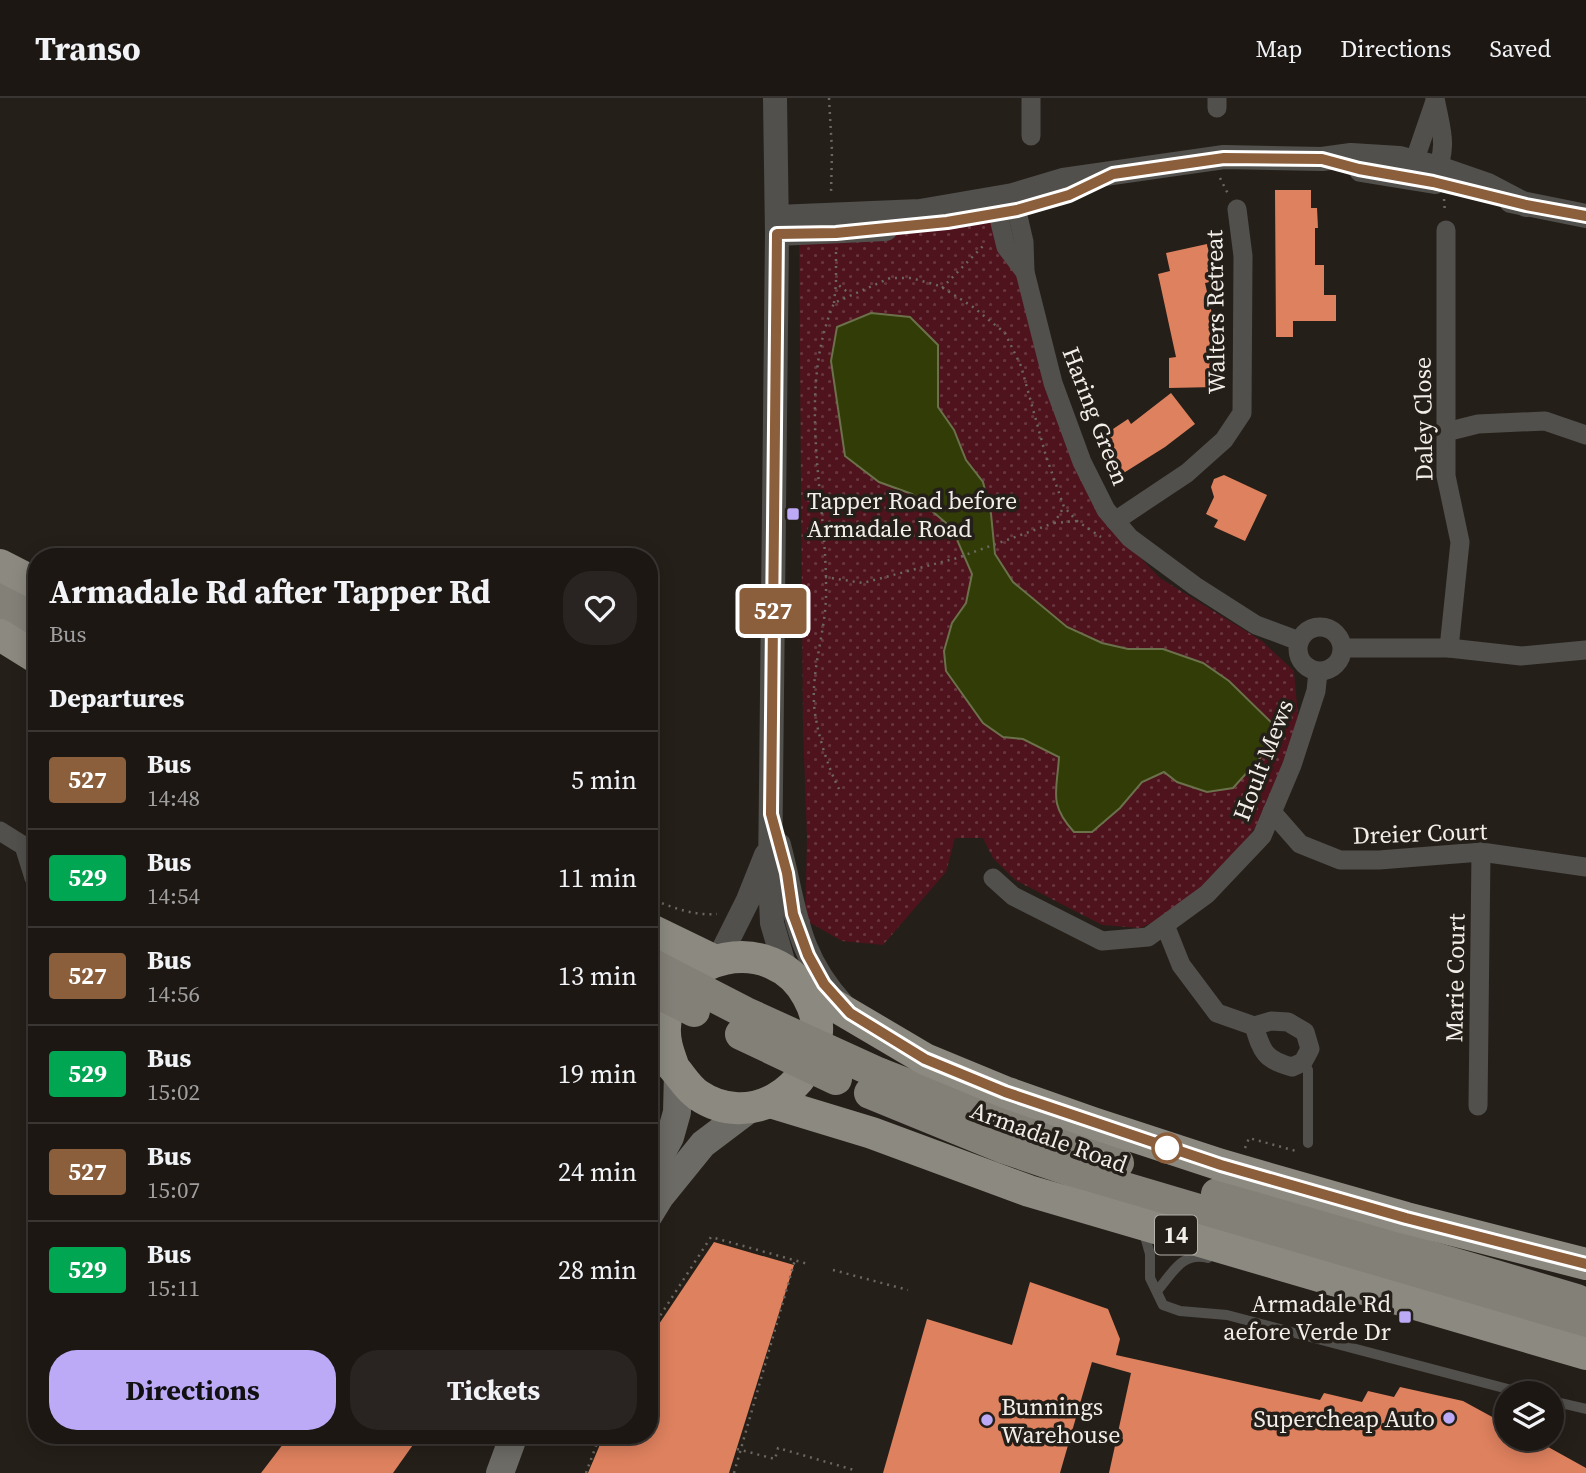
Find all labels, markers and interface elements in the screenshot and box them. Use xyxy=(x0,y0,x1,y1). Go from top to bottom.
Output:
text: Transo xyxy=(35,26,141,71)
text: Map xyxy=(1255,32,1302,65)
text: Directions xyxy=(1340,32,1451,65)
text: Saved xyxy=(1489,32,1551,65)
street label: Walters Retreat xyxy=(1197,229,1233,394)
street label: Haring Green xyxy=(1054,342,1138,490)
street label: Daley Close xyxy=(1405,357,1441,481)
place label: Tapper Road before Armadale Road xyxy=(807,484,1017,545)
marker: Tapper Road before Armadale Road xyxy=(785,506,801,522)
text: Armadale Rd after Tapper Rd xyxy=(49,569,491,614)
button: heart xyxy=(563,571,637,645)
line badge: 527 xyxy=(733,588,813,634)
text: 527 xyxy=(753,594,793,627)
text: Bus xyxy=(49,618,86,650)
text: Departures xyxy=(49,680,184,716)
street label: Hoult Mews xyxy=(1225,695,1301,825)
text: Bus xyxy=(147,746,191,782)
text: 5 min xyxy=(571,762,637,798)
text: 527 xyxy=(68,763,107,796)
text: 14:48 xyxy=(147,782,200,814)
street label: Dreier Court xyxy=(1352,814,1488,852)
text: Bus xyxy=(147,844,191,880)
text: 11 min xyxy=(558,860,637,896)
text: 529 xyxy=(68,861,107,894)
text: 14:54 xyxy=(147,880,200,912)
street label: Marie Court xyxy=(1437,913,1473,1043)
text: Bus xyxy=(147,942,191,978)
text: 13 min xyxy=(558,958,637,994)
text: 527 xyxy=(68,959,107,992)
text: 14:56 xyxy=(147,978,200,1010)
text: Bus xyxy=(147,1040,191,1076)
text: 19 min xyxy=(558,1056,637,1092)
text: 529 xyxy=(68,1057,107,1090)
text: 15:02 xyxy=(147,1076,200,1108)
street label: Armadale Road xyxy=(966,1093,1132,1181)
unlabelled marker xyxy=(1152,1133,1182,1163)
text: Bus xyxy=(147,1138,191,1174)
text: 24 min xyxy=(558,1154,637,1190)
text: 527 xyxy=(68,1155,107,1188)
text: 15:07 xyxy=(147,1174,200,1206)
road number: 14 xyxy=(1155,1216,1197,1254)
text: Bus xyxy=(147,1236,191,1272)
text: 28 min xyxy=(558,1252,637,1288)
text: 529 xyxy=(68,1253,107,1286)
text: 15:11 xyxy=(147,1272,200,1304)
place label: Armadale Rd aefore Verde Dr xyxy=(1223,1287,1391,1348)
marker: Armadale Rd aefore Verde Dr xyxy=(1397,1309,1413,1325)
button: Directions xyxy=(49,1350,336,1430)
button: Tickets xyxy=(350,1350,637,1430)
map controls xyxy=(1494,1381,1564,1451)
button: layers xyxy=(1494,1381,1564,1451)
place label: Bunnings Warehouse xyxy=(1001,1390,1120,1451)
place label: Supercheap Auto xyxy=(1253,1402,1435,1435)
marker: Supercheap Auto xyxy=(1441,1410,1457,1426)
marker: Bunnings Warehouse xyxy=(979,1412,995,1428)

